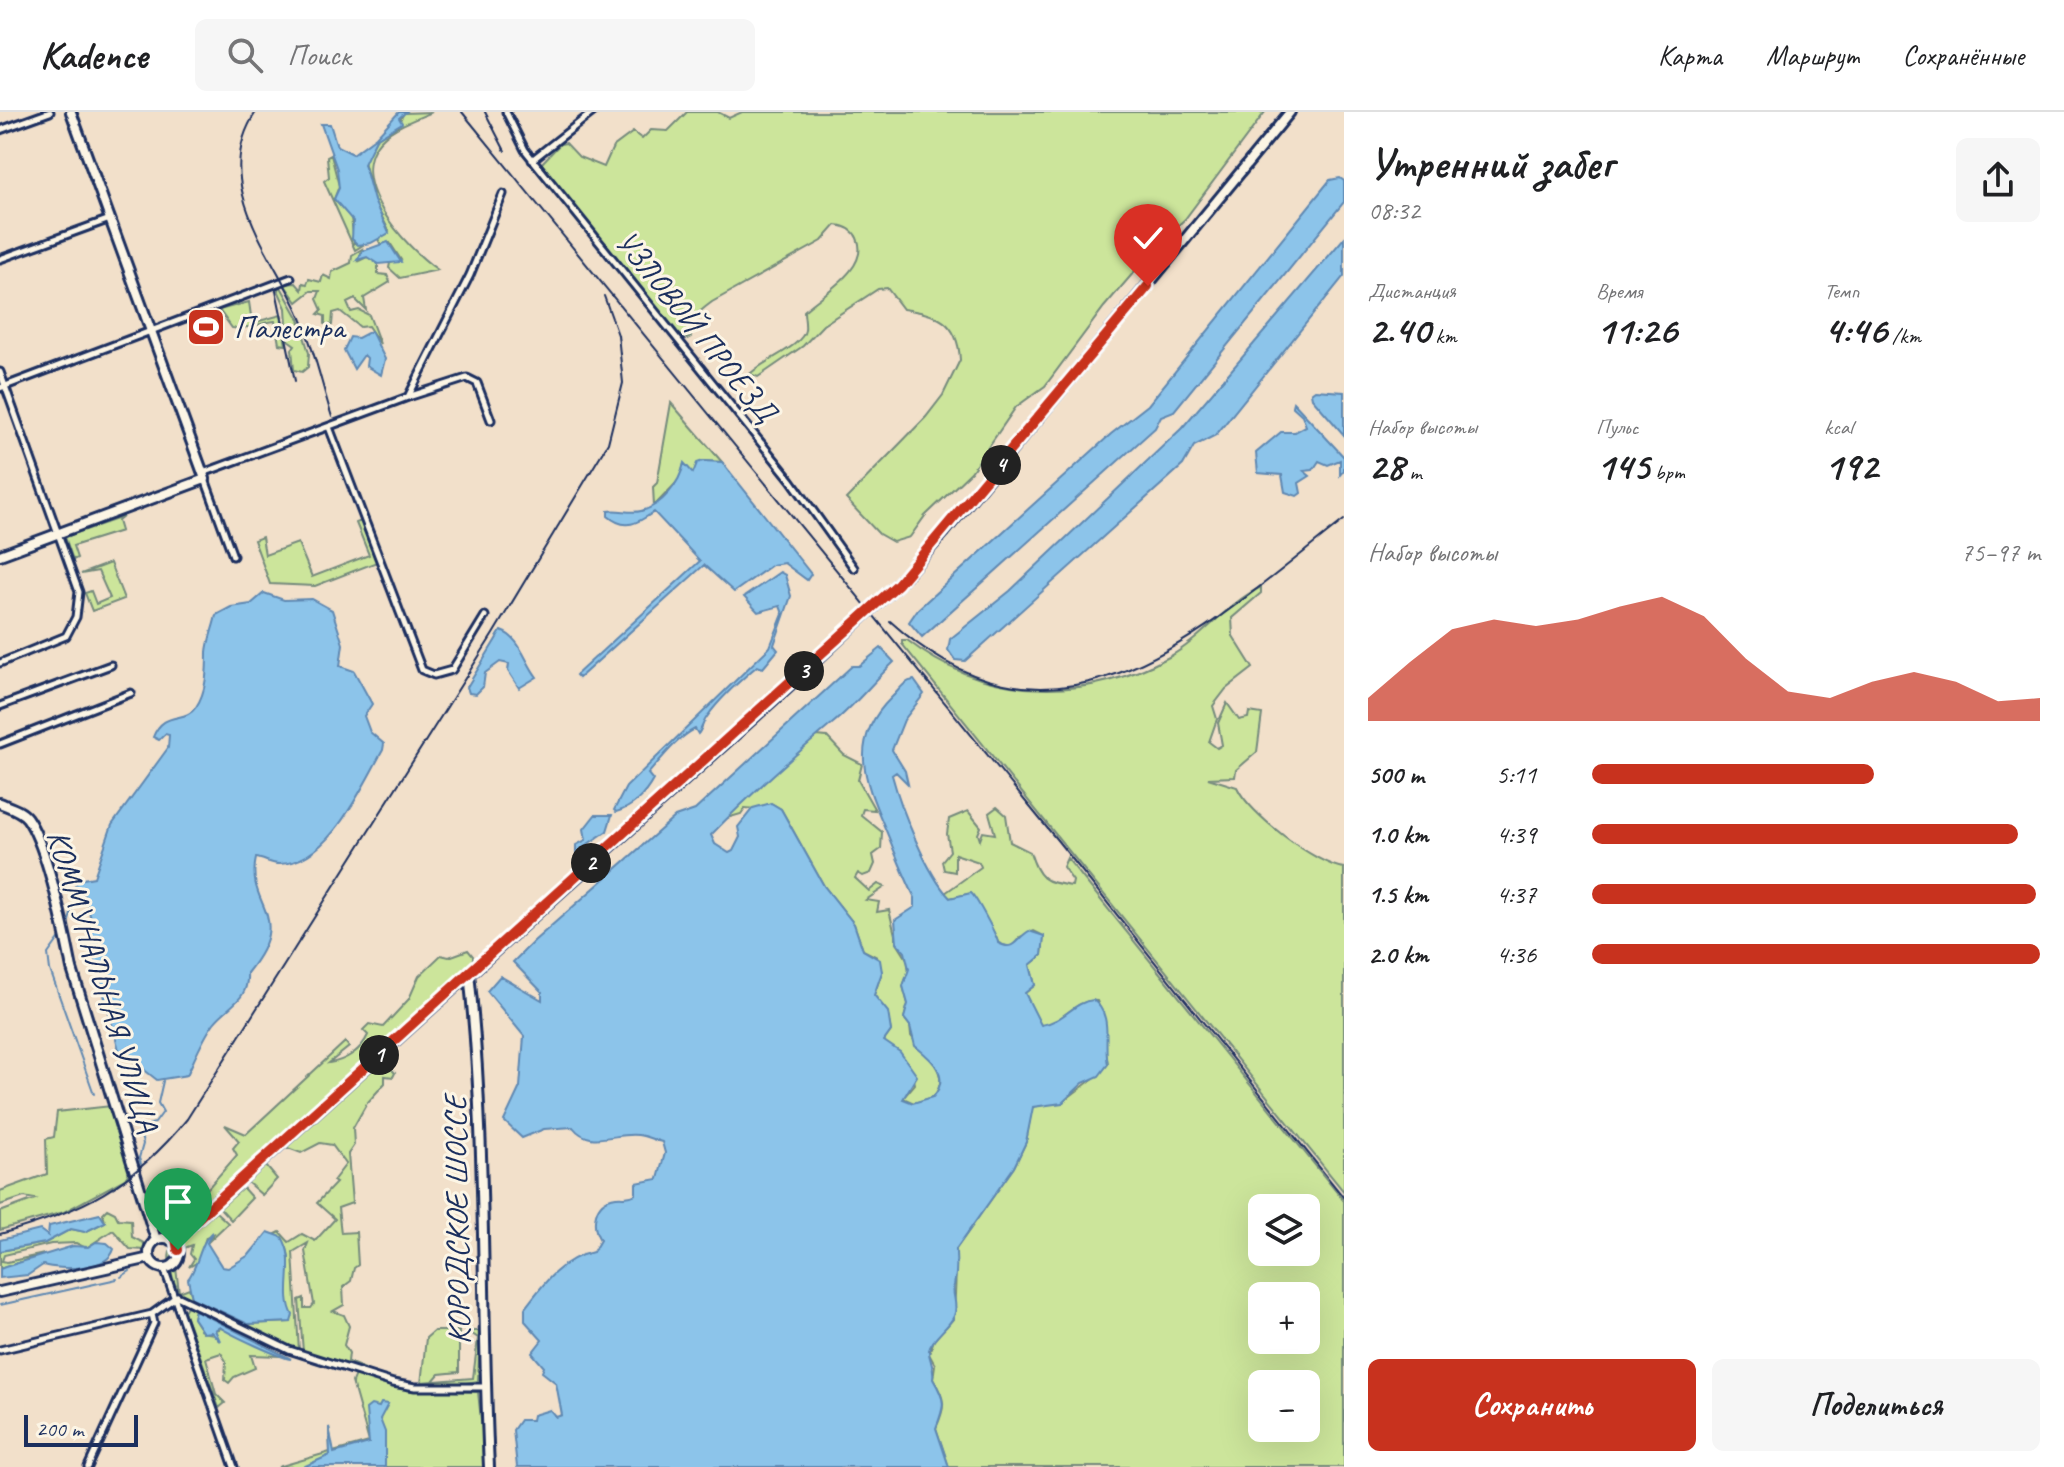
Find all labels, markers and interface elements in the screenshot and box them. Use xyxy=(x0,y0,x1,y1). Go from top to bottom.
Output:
search box xyxy=(195,19,755,91)
text: Kadence xyxy=(40,32,147,79)
icon: search xyxy=(223,33,267,77)
text: Поиск xyxy=(287,36,351,74)
text: Карта xyxy=(1658,38,1722,73)
text: Маршрут xyxy=(1766,38,1858,73)
text: Сохранённые xyxy=(1902,38,2024,73)
text: Утренний забег xyxy=(1368,136,1613,191)
button: share xyxy=(1956,138,2040,222)
text: 08:32 xyxy=(1368,194,1420,227)
pin xyxy=(1114,204,1182,286)
icon: check xyxy=(1126,216,1170,260)
street label: УЗЛОВОЙ ПРОЕЗД xyxy=(606,222,788,432)
text: Дистанция xyxy=(1368,277,1456,305)
text: Время xyxy=(1596,277,1642,305)
text: Темп xyxy=(1824,277,1859,305)
text: 2.40 xyxy=(1368,305,1430,355)
text: 11:26 xyxy=(1596,305,1677,355)
text: 4:46 xyxy=(1824,305,1887,355)
sports icon: Палестра xyxy=(185,306,227,348)
place label: Палестра xyxy=(234,307,347,348)
text: km xyxy=(1430,322,1457,350)
text: /km xyxy=(1887,322,1921,350)
text: Набор высоты xyxy=(1368,413,1477,441)
text: Пульс xyxy=(1596,413,1638,441)
text: kcal xyxy=(1824,413,1853,441)
text: 28 xyxy=(1368,441,1404,491)
text: 145 xyxy=(1596,441,1649,491)
text: 192 xyxy=(1824,441,1878,491)
pin: 4 xyxy=(981,445,1021,485)
text: 4 xyxy=(996,451,1006,479)
text: m xyxy=(1404,458,1422,486)
text: bpm xyxy=(1649,458,1685,486)
text: Набор высоты xyxy=(1368,536,1497,569)
text: 75–97 m xyxy=(1961,536,2040,569)
pin: 3 xyxy=(784,651,824,691)
text: 3 xyxy=(799,657,809,685)
text: 500 m xyxy=(1368,758,1424,791)
text: 5:11 xyxy=(1496,758,1536,791)
text: 1.0 km xyxy=(1368,818,1428,851)
text: 4:39 xyxy=(1496,818,1536,851)
street label: КОММУНАЛЬНАЯ УЛИЦА xyxy=(38,825,169,1138)
pin: 2 xyxy=(571,843,611,883)
text: 2 xyxy=(586,849,596,877)
text: 1.5 km xyxy=(1368,878,1428,911)
text: 4:37 xyxy=(1496,878,1536,911)
text: 2.0 km xyxy=(1368,938,1428,971)
text: 4:36 xyxy=(1496,938,1536,971)
pin: 1 xyxy=(359,1035,399,1075)
text: 1 xyxy=(374,1041,384,1069)
street label: КОРОДСКОЕ ШОССЕ xyxy=(434,1091,480,1345)
pin xyxy=(144,1168,212,1250)
icon: arrive xyxy=(156,1180,200,1224)
map controls xyxy=(1248,1194,1320,1442)
button: layers xyxy=(1248,1194,1320,1266)
button: + xyxy=(1248,1282,1320,1354)
button: Сохранить xyxy=(1368,1359,1696,1451)
button: Поделиться xyxy=(1712,1359,2040,1451)
button: − xyxy=(1248,1370,1320,1442)
scale bar xyxy=(24,1411,138,1447)
text: 200 m xyxy=(36,1415,83,1443)

